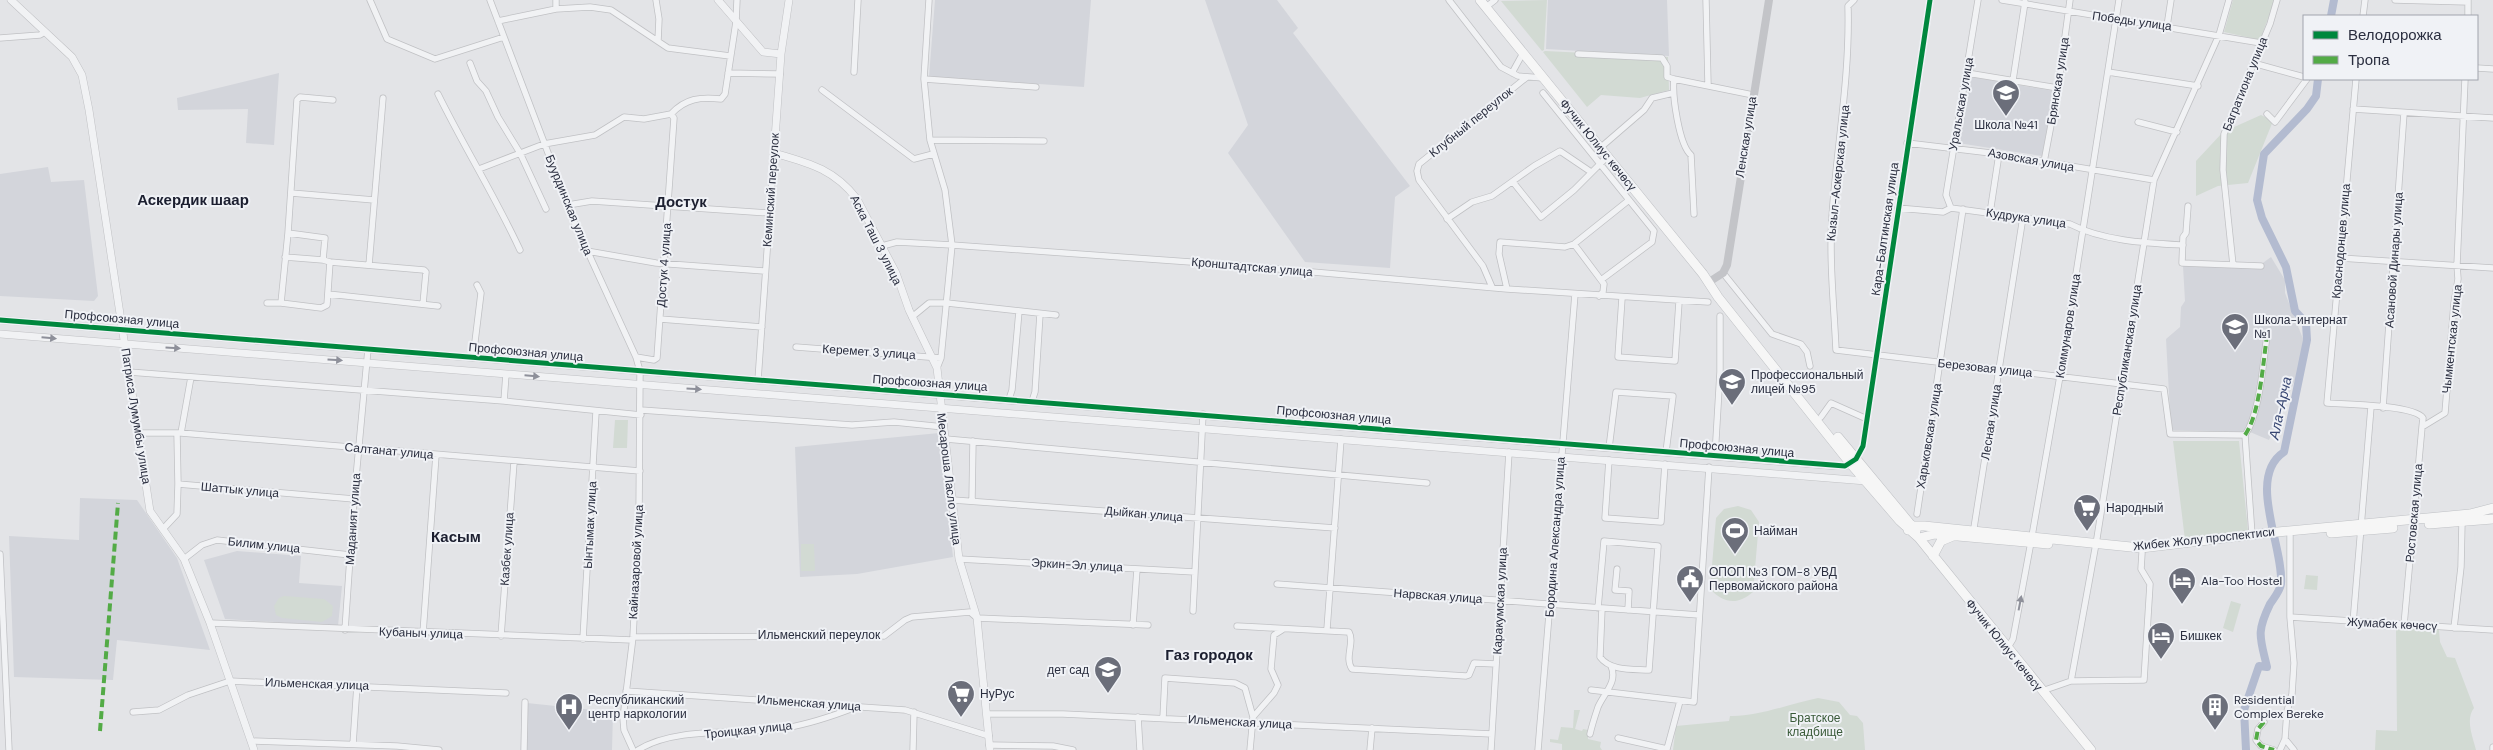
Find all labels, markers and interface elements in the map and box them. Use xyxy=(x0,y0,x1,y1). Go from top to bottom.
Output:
street label: Победы улица xyxy=(2091,7,2173,35)
legend xyxy=(2303,15,2478,80)
text: Велодорожка xyxy=(2348,25,2442,45)
street label: Багратиона улица xyxy=(2219,34,2271,134)
street label: Брянская улица xyxy=(2043,36,2073,126)
text: Тропа xyxy=(2348,50,2390,70)
street label: Уральская улица xyxy=(1945,56,1977,152)
school or university icon: Школа №41 xyxy=(1991,78,2021,117)
street label: Клубный переулок xyxy=(1426,83,1517,161)
street label: Ленская улица xyxy=(1732,95,1760,179)
street label: Фучик Юлиус көчөсү xyxy=(1556,96,1640,194)
street label: Кызыл-Аскерская улица xyxy=(1823,104,1853,242)
place label: Школа №41 xyxy=(1974,117,2038,133)
street label: Кеминский переулок xyxy=(759,132,783,248)
street label: Азовская улица xyxy=(1987,145,2076,176)
street label: Буурдинская улица xyxy=(542,152,597,258)
street label: Кара-Балтинская улица xyxy=(1868,161,1902,297)
street label: Краснодонцев улица xyxy=(2328,182,2354,299)
district label: Аскердик шаар xyxy=(137,190,249,210)
street label: Асановой Динары улица xyxy=(2381,191,2407,329)
district label: Достук xyxy=(655,192,707,212)
street label: Аска Таш 3 улица xyxy=(846,192,906,288)
street label: Кудрука улица xyxy=(1985,204,2067,232)
street label: Достук 4 улица xyxy=(653,222,675,308)
street label: Кронштадтская улица xyxy=(1191,254,1314,280)
street label: Коммунаров улица xyxy=(2052,272,2084,379)
street label: Республиканская улица xyxy=(2109,283,2145,417)
street label: Чымкентская улица xyxy=(2438,283,2466,394)
street label: Профсоюзная улица xyxy=(64,306,180,332)
school or university icon: Школа-интернат №1 xyxy=(2220,312,2250,351)
place label: Школа-интернат №1 xyxy=(2254,312,2348,342)
one-way arrow xyxy=(41,334,57,342)
street label: Профсоюзная улица xyxy=(468,339,584,365)
street label: Керемет 3 улица xyxy=(822,341,917,363)
one-way arrow xyxy=(165,344,181,352)
street label: Патриса Лумумбы улица xyxy=(117,347,155,486)
street label: Березовая улица xyxy=(1937,355,2034,381)
one-way arrow xyxy=(327,356,343,364)
school or university icon: Профессиональный лицей №95 xyxy=(1717,367,1747,406)
place label: Профессиональный лицей №95 xyxy=(1751,367,1863,397)
street label: Профсоюзная улица xyxy=(872,371,988,395)
one-way arrow xyxy=(524,372,540,380)
water label: Ала-Арча xyxy=(2264,375,2295,442)
street label: Харьковская улица xyxy=(1913,382,1945,490)
street label: Лесная улица xyxy=(1977,383,2005,461)
one-way arrow xyxy=(686,385,702,393)
street label: Профсоюзная улица xyxy=(1276,402,1392,428)
street label: Месароша Ласло улица xyxy=(933,412,965,546)
street label: Профсоюзная улица xyxy=(1679,435,1795,461)
street label: Салтанат улица xyxy=(344,439,434,463)
street label: Бородина Александра улица xyxy=(1541,456,1569,618)
street label: Ростовская улица xyxy=(2402,463,2426,563)
street label: Маданият улица xyxy=(342,472,364,565)
street label: Шаттык улица xyxy=(200,479,280,501)
street label: Ынтымак улица xyxy=(580,480,600,569)
supermarket icon: Народный xyxy=(2072,493,2102,532)
place label: Народный xyxy=(2106,500,2163,516)
street label: Дыйкан улица xyxy=(1104,503,1184,525)
street label: Кайназаровой улица xyxy=(625,504,647,620)
street label: Казбек улица xyxy=(496,511,518,586)
sports icon: Найман xyxy=(1720,516,1750,555)
place label: Найман xyxy=(1754,523,1798,539)
street label: Жибек Жолу проспектиси xyxy=(2132,524,2276,554)
district label: Касым xyxy=(431,527,481,547)
street label: Билим улица xyxy=(227,533,301,557)
street label: Каракумская улица xyxy=(1489,547,1511,655)
street label: Эркин-Эл улица xyxy=(1031,555,1124,575)
public building icon: ОПОП №3 ГОМ-8 УВД Первомайского района xyxy=(1675,564,1705,603)
place label: ОПОП №3 ГОМ-8 УВД Первомайского района xyxy=(1709,564,1838,594)
hotel icon: Ala-Too Hostel xyxy=(2167,566,2197,605)
place label: Ala-Too Hostel xyxy=(2201,573,2282,589)
street label: Нарвская улица xyxy=(1393,585,1483,607)
one-way arrow xyxy=(2016,594,2024,610)
street label: Фучик Юлиус көчөсү xyxy=(1962,596,2046,694)
street label: Жумабек көчөсү xyxy=(2346,614,2438,634)
hotel icon: Бишкек xyxy=(2146,621,2176,660)
street label: Кубаныч улица xyxy=(379,624,464,642)
street label: Ильменский переулок xyxy=(758,627,881,643)
place label: Бишкек xyxy=(2180,628,2222,644)
district label: Газ городок xyxy=(1165,645,1253,665)
school or university icon: дет сад xyxy=(1093,655,1123,694)
place label: дет сад xyxy=(1047,662,1089,678)
street label: Ильменская улица xyxy=(265,674,370,694)
supermarket icon: НуРус xyxy=(946,679,976,718)
place label: НуРус xyxy=(980,686,1015,702)
street label: Ильменская улица xyxy=(756,691,862,715)
hospital icon: Республиканский центр наркологии xyxy=(554,692,584,731)
place label: Республиканский центр наркологии xyxy=(588,692,687,722)
building icon: Residential Complex Bereke xyxy=(2200,692,2230,731)
place label: Residential Complex Bereke xyxy=(2234,692,2324,722)
park label: Братское кладбище xyxy=(1787,710,1843,740)
street label: Ильменская улица xyxy=(1188,711,1293,733)
street label: Троицкая улица xyxy=(703,717,793,743)

